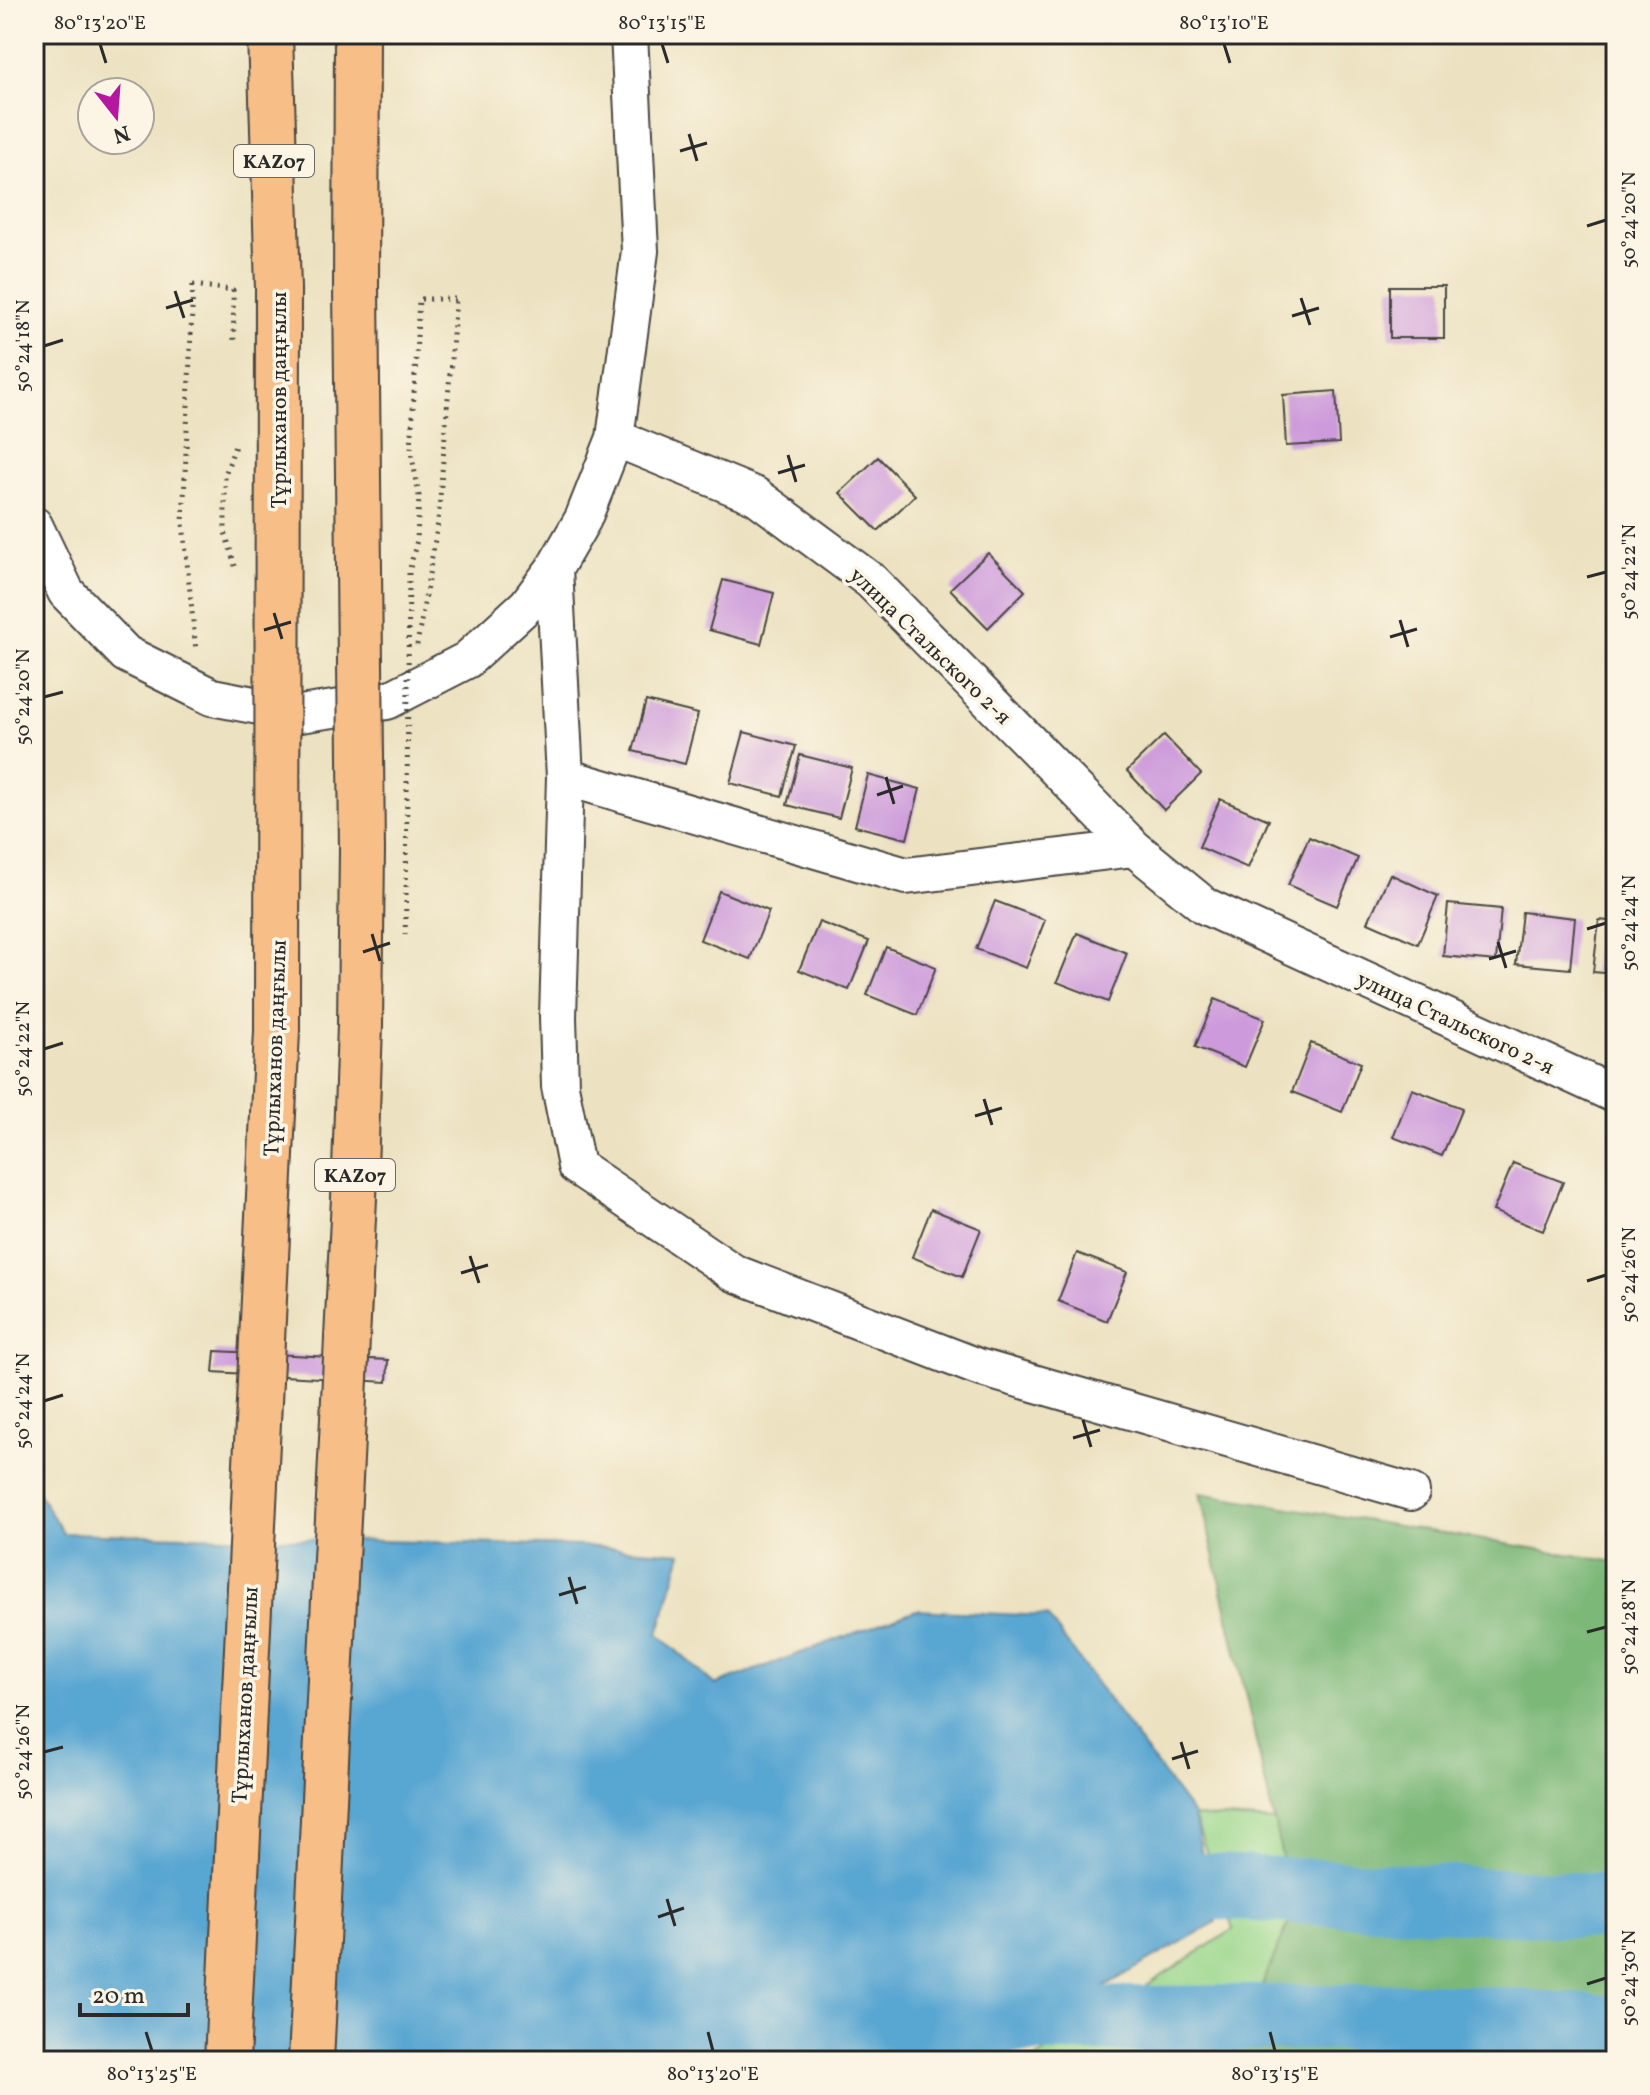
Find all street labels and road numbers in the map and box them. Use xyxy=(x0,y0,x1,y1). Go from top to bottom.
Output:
road number: KAZ07 xyxy=(234,145,314,177)
street label: Тұрлыханов даңғылы xyxy=(265,292,296,508)
street label: улица Стальского 2-я xyxy=(841,561,1017,733)
street label: Тұрлыханов даңғылы xyxy=(257,939,296,1157)
street label: улица Стальского 2-я xyxy=(1351,965,1559,1084)
road number: KAZ07 xyxy=(315,1159,395,1191)
street label: Тұрлыханов даңғылы xyxy=(225,1586,268,1804)

